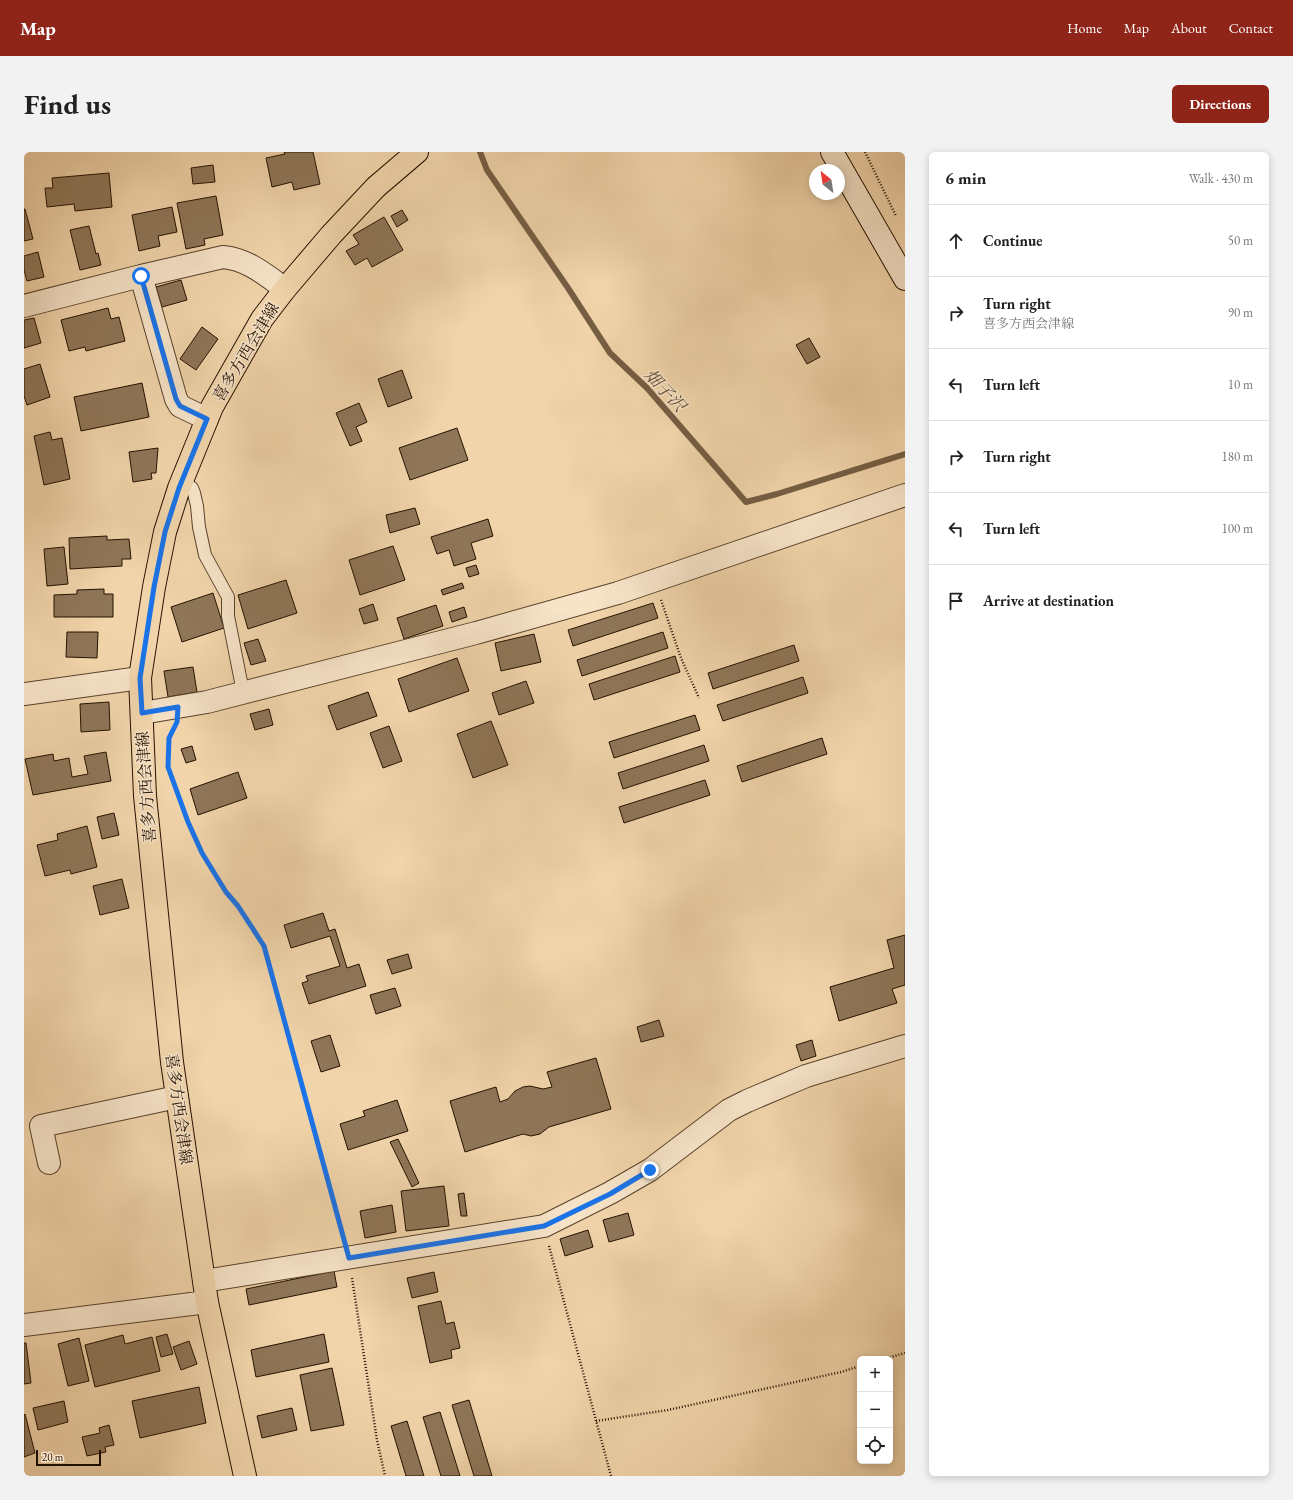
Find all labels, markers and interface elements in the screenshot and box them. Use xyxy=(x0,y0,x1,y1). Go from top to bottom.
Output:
text: Map xyxy=(20,16,56,41)
text: Home xyxy=(1067,19,1102,37)
text: Map xyxy=(1124,19,1149,37)
text: About xyxy=(1171,19,1207,37)
text: Contact xyxy=(1229,19,1273,37)
button: Directions xyxy=(1172,85,1269,123)
text: Find us xyxy=(24,86,111,122)
north arrow xyxy=(809,164,845,200)
text: 6 min xyxy=(945,167,986,189)
text: Walk · 430 m xyxy=(1189,170,1253,187)
icon: ahead xyxy=(945,230,967,252)
text: Continue xyxy=(983,231,1043,250)
text: 50 m xyxy=(1228,232,1253,249)
route start xyxy=(132,267,150,285)
text: Turn right xyxy=(983,294,1051,313)
street label: 喜多方西会津線 xyxy=(208,299,284,405)
icon: right xyxy=(945,302,967,324)
text: 90 m xyxy=(1228,304,1253,321)
text: 喜多方西会津線 xyxy=(983,315,1074,332)
water label: 畑子沢 xyxy=(640,364,692,418)
icon: left xyxy=(945,374,967,396)
text: Turn left xyxy=(983,375,1040,394)
text: 10 m xyxy=(1228,376,1253,393)
icon: right xyxy=(945,446,967,468)
text: Turn right xyxy=(983,447,1051,466)
text: 180 m xyxy=(1222,448,1253,465)
icon: left xyxy=(945,518,967,540)
text: Turn left xyxy=(983,519,1040,538)
text: 100 m xyxy=(1222,520,1253,537)
icon: arrive xyxy=(945,590,967,612)
text: Arrive at destination xyxy=(983,591,1114,610)
street label: 喜多方西会津線 xyxy=(132,730,160,844)
street label: 喜多方西会津線 xyxy=(161,1052,197,1166)
route end xyxy=(641,1161,659,1179)
map controls xyxy=(857,1356,893,1464)
button: + xyxy=(857,1356,893,1392)
button: − xyxy=(857,1392,893,1428)
button: locate xyxy=(857,1428,893,1464)
scale bar xyxy=(36,1448,101,1467)
text: 20 m xyxy=(42,1450,63,1464)

